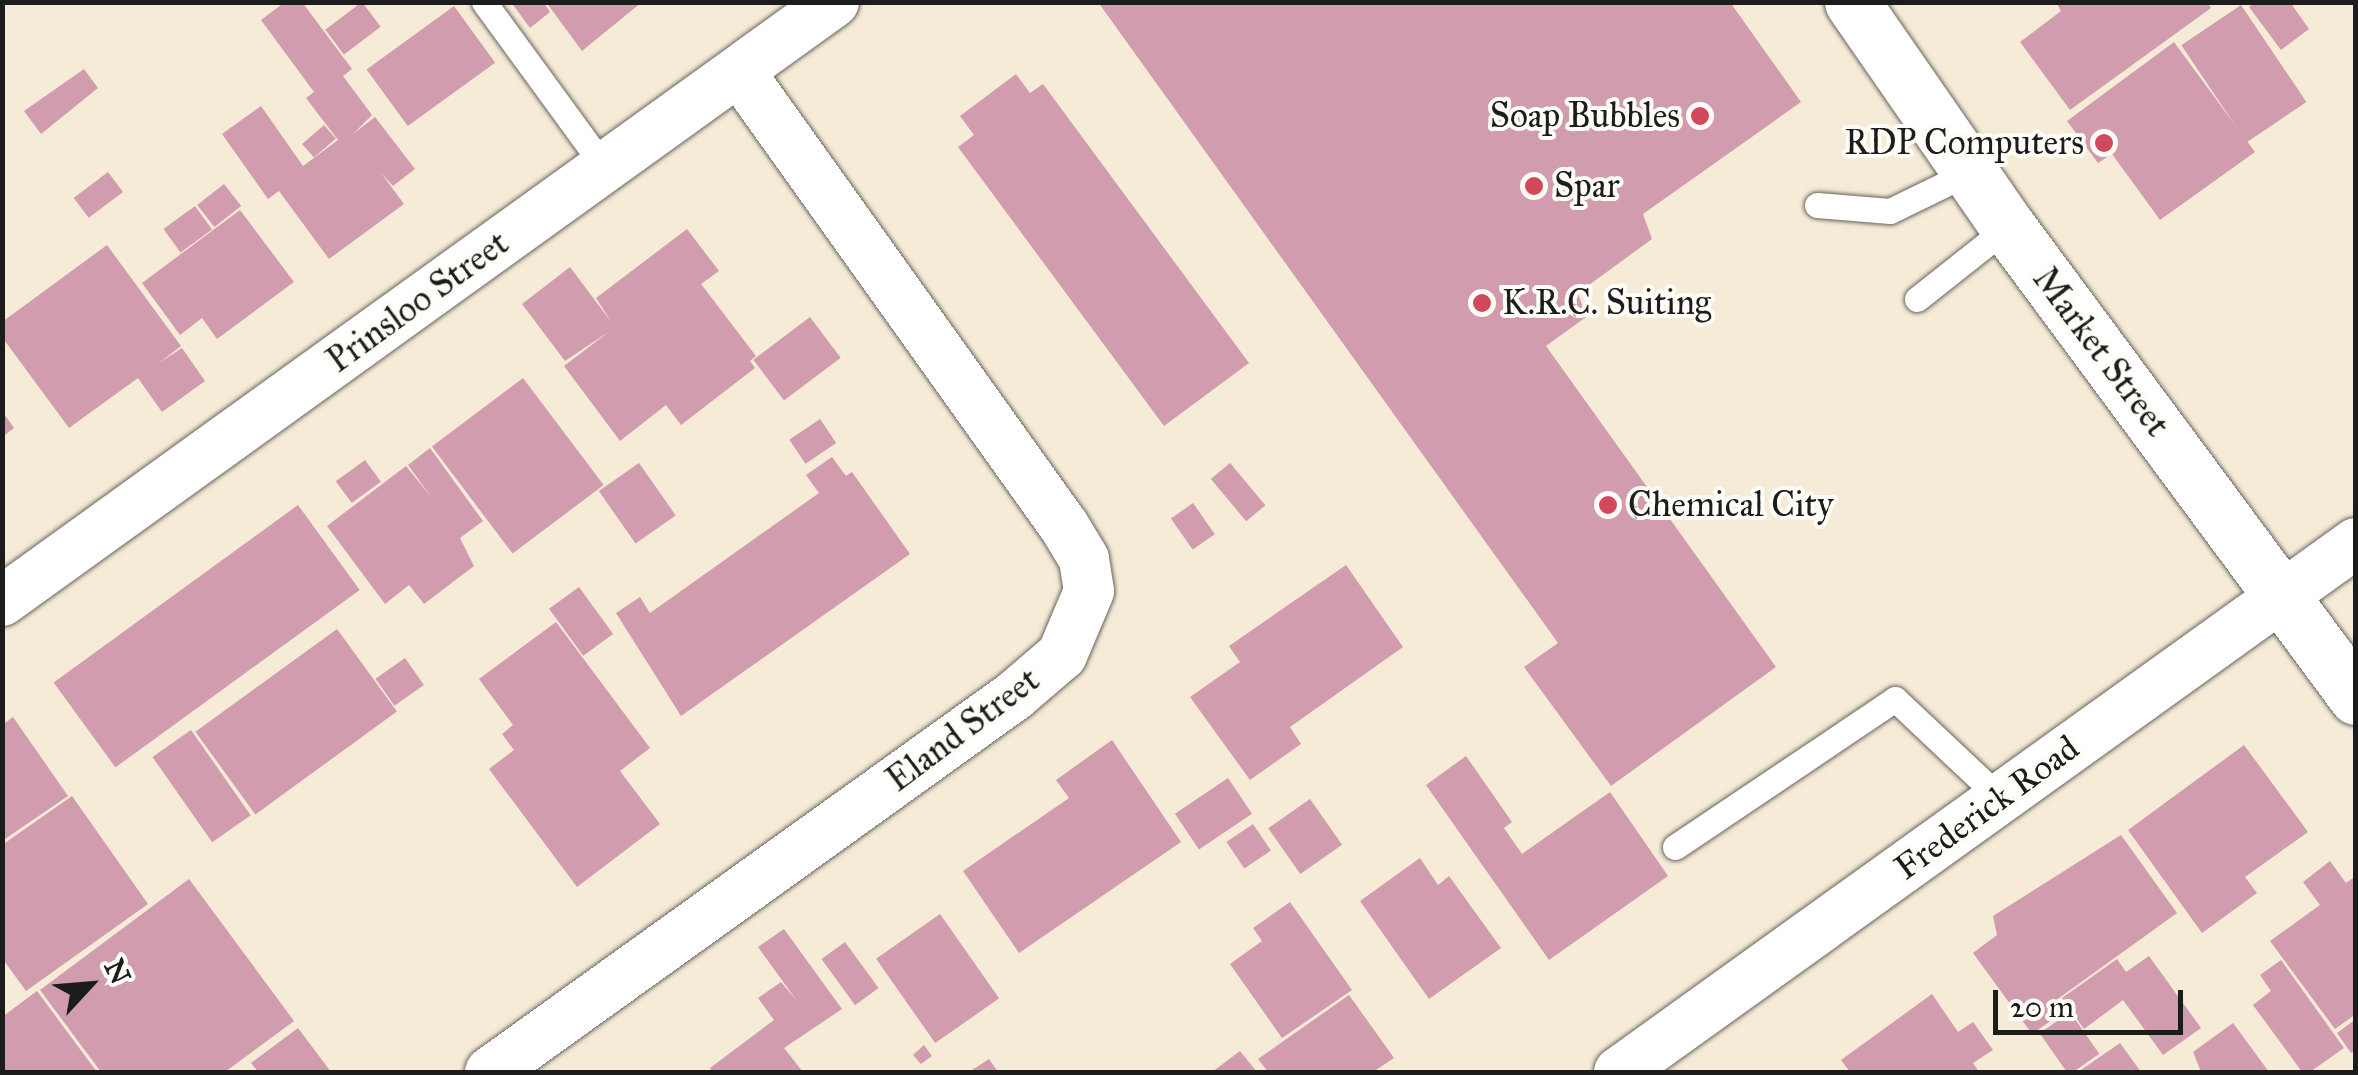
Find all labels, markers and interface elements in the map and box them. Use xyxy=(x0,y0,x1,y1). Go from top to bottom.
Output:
place label: Soap Bubbles xyxy=(1490,95,1680,137)
marker: Soap Bubbles xyxy=(1689,105,1711,127)
place label: RDP Computers xyxy=(1844,122,2084,164)
marker: RDP Computers xyxy=(2093,132,2115,154)
place label: Spar xyxy=(1554,165,1620,207)
marker: Spar xyxy=(1523,175,1545,197)
street label: Prinsloo Street xyxy=(319,222,517,382)
street label: Market Street xyxy=(2024,259,2178,445)
place label: K.R.C. Suiting xyxy=(1502,282,1711,324)
marker: K.R.C. Suiting xyxy=(1471,292,1493,314)
place label: Chemical City xyxy=(1628,484,1833,526)
marker: Chemical City xyxy=(1597,494,1619,516)
street label: Eland Street xyxy=(878,659,1048,801)
street label: Frederick Road xyxy=(1887,727,2087,889)
north arrow xyxy=(40,935,140,1035)
text: N xyxy=(96,953,138,990)
scale bar xyxy=(1998,970,2188,1032)
text: 20 m xyxy=(2010,989,2074,1025)

